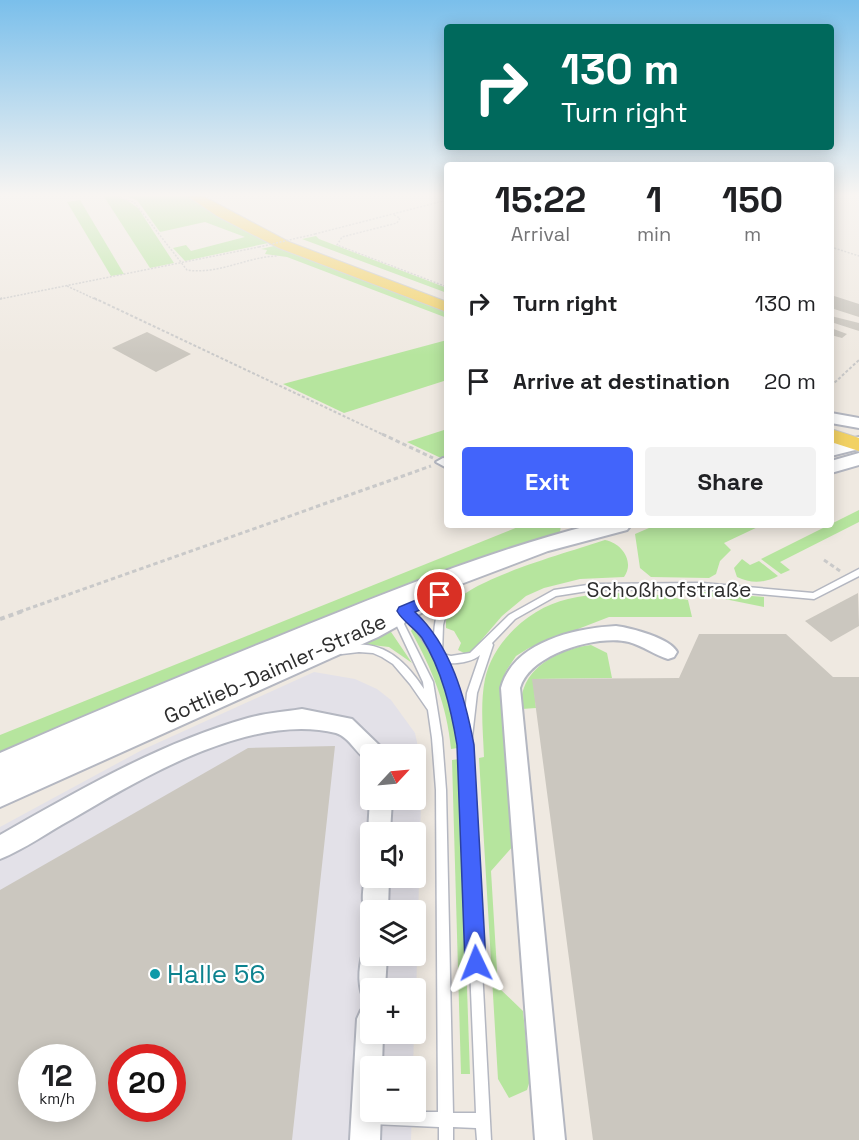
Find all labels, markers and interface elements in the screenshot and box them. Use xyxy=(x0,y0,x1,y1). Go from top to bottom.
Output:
text: 130 m xyxy=(561,43,679,96)
icon: right xyxy=(462,48,540,126)
text: Turn right xyxy=(561,95,688,130)
text: 15:22 xyxy=(495,177,586,223)
text: 1 xyxy=(646,177,662,223)
text: 150 xyxy=(722,177,783,223)
text: Arrival xyxy=(511,221,570,247)
text: min xyxy=(637,221,671,247)
text: m xyxy=(744,221,761,247)
icon: right xyxy=(462,287,495,320)
text: Turn right xyxy=(513,289,618,317)
text: 130 m xyxy=(755,289,816,317)
icon: arrive xyxy=(462,365,495,398)
text: Arrive at destination xyxy=(513,367,730,395)
text: 20 m xyxy=(764,367,816,395)
button: Exit xyxy=(462,447,633,516)
button: Share xyxy=(645,447,816,516)
pin xyxy=(414,569,465,620)
street label: Schoßhofstraße xyxy=(587,576,751,603)
icon: arrive xyxy=(423,578,456,611)
street label: Gottlieb-Daimler-Straße xyxy=(159,607,390,730)
north arrow xyxy=(360,744,426,810)
map controls xyxy=(360,744,426,1122)
button: sound xyxy=(360,822,426,888)
button: layers xyxy=(360,900,426,966)
position arrow xyxy=(444,931,508,995)
place label: Halle 56 xyxy=(167,957,265,991)
marker: Halle 56 xyxy=(148,967,162,981)
button: + xyxy=(360,978,426,1044)
speed limit sign: 20 xyxy=(108,1044,186,1122)
text: 12 xyxy=(41,1056,73,1095)
button: − xyxy=(360,1056,426,1122)
text: km/h xyxy=(39,1089,75,1108)

